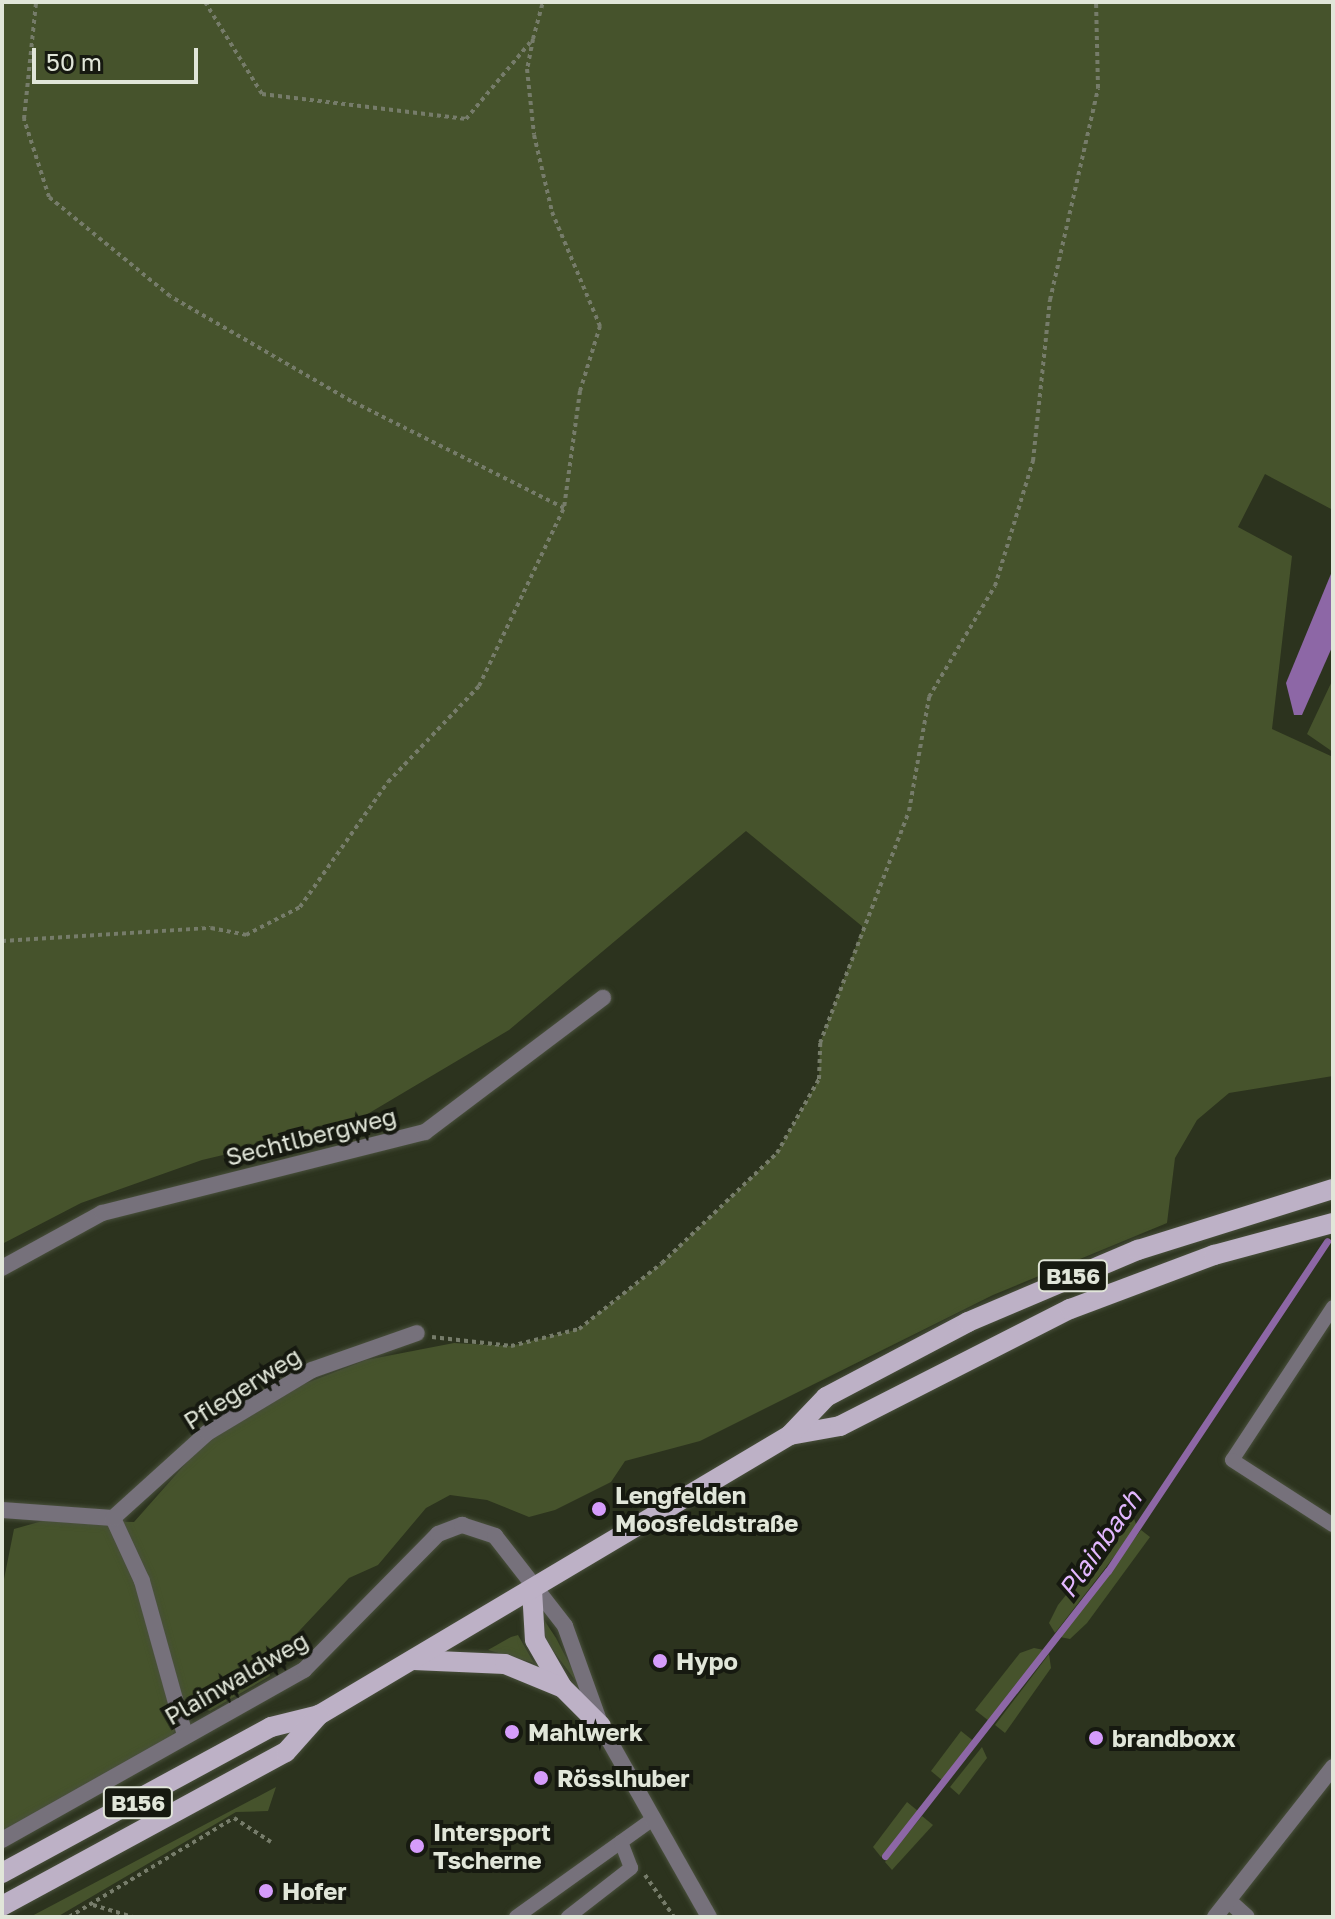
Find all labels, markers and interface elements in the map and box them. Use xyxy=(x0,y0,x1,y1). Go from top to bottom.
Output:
scale bar xyxy=(36,32,202,82)
text: 50 m xyxy=(46,47,102,76)
street label: Sechtlbergweg xyxy=(223,1101,399,1171)
road number: B156 xyxy=(1037,1258,1109,1294)
street label: Pflegerweg xyxy=(178,1341,306,1435)
place label: Lengfelden Moosfeldstraße xyxy=(615,1481,798,1537)
water label: Plainbach xyxy=(1052,1484,1148,1604)
marker: Lengfelden Moosfeldstraße xyxy=(590,1500,608,1518)
street label: Plainwaldweg xyxy=(159,1625,313,1731)
place label: Hypo xyxy=(676,1647,738,1675)
marker: Hypo xyxy=(651,1652,669,1670)
place label: Mahlwerk xyxy=(528,1718,643,1746)
marker: Mahlwerk xyxy=(503,1723,521,1741)
place label: brandboxx xyxy=(1112,1724,1236,1752)
marker: brandboxx xyxy=(1087,1729,1105,1747)
place label: Rösslhuber xyxy=(557,1764,690,1792)
marker: Rösslhuber xyxy=(532,1769,550,1787)
road number: B156 xyxy=(102,1785,174,1821)
place label: Intersport Tscherne xyxy=(433,1818,551,1874)
marker: Intersport Tscherne xyxy=(408,1837,426,1855)
place label: Hofer xyxy=(282,1877,347,1905)
marker: Hofer xyxy=(257,1882,275,1900)

